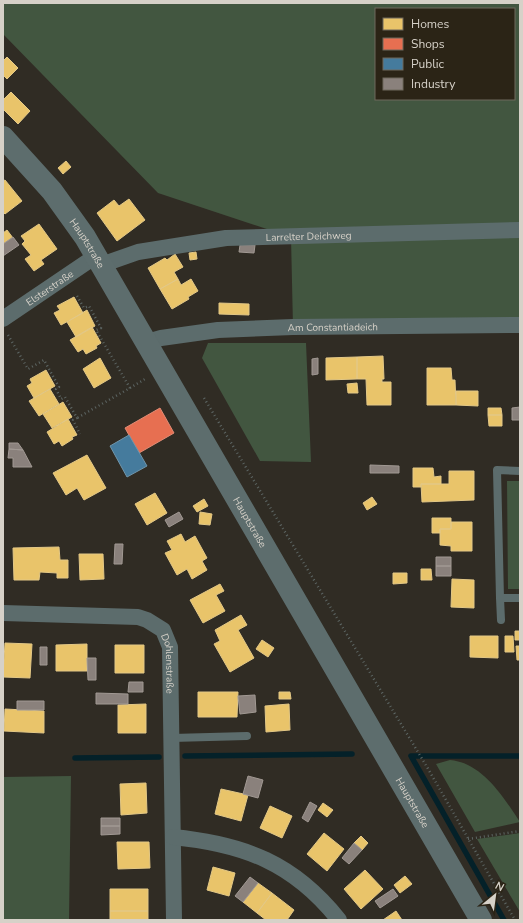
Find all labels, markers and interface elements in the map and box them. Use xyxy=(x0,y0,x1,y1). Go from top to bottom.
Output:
legend xyxy=(375,8,515,100)
text: Homes xyxy=(411,16,449,32)
text: Shops xyxy=(411,36,445,52)
text: Public xyxy=(411,56,445,72)
text: Industry xyxy=(411,76,456,92)
street label: Hauptstraße xyxy=(66,216,108,271)
street label: Larrelter Deichweg xyxy=(266,229,352,245)
street label: Elsterstraße xyxy=(23,267,76,309)
street label: Am Constantiadeich xyxy=(287,320,378,335)
street label: Hauptstraße xyxy=(229,495,270,550)
street label: Dohlenstraße xyxy=(157,631,177,694)
street label: Hauptstraße xyxy=(392,775,432,831)
north arrow xyxy=(475,875,515,915)
text: N xyxy=(492,878,507,895)

